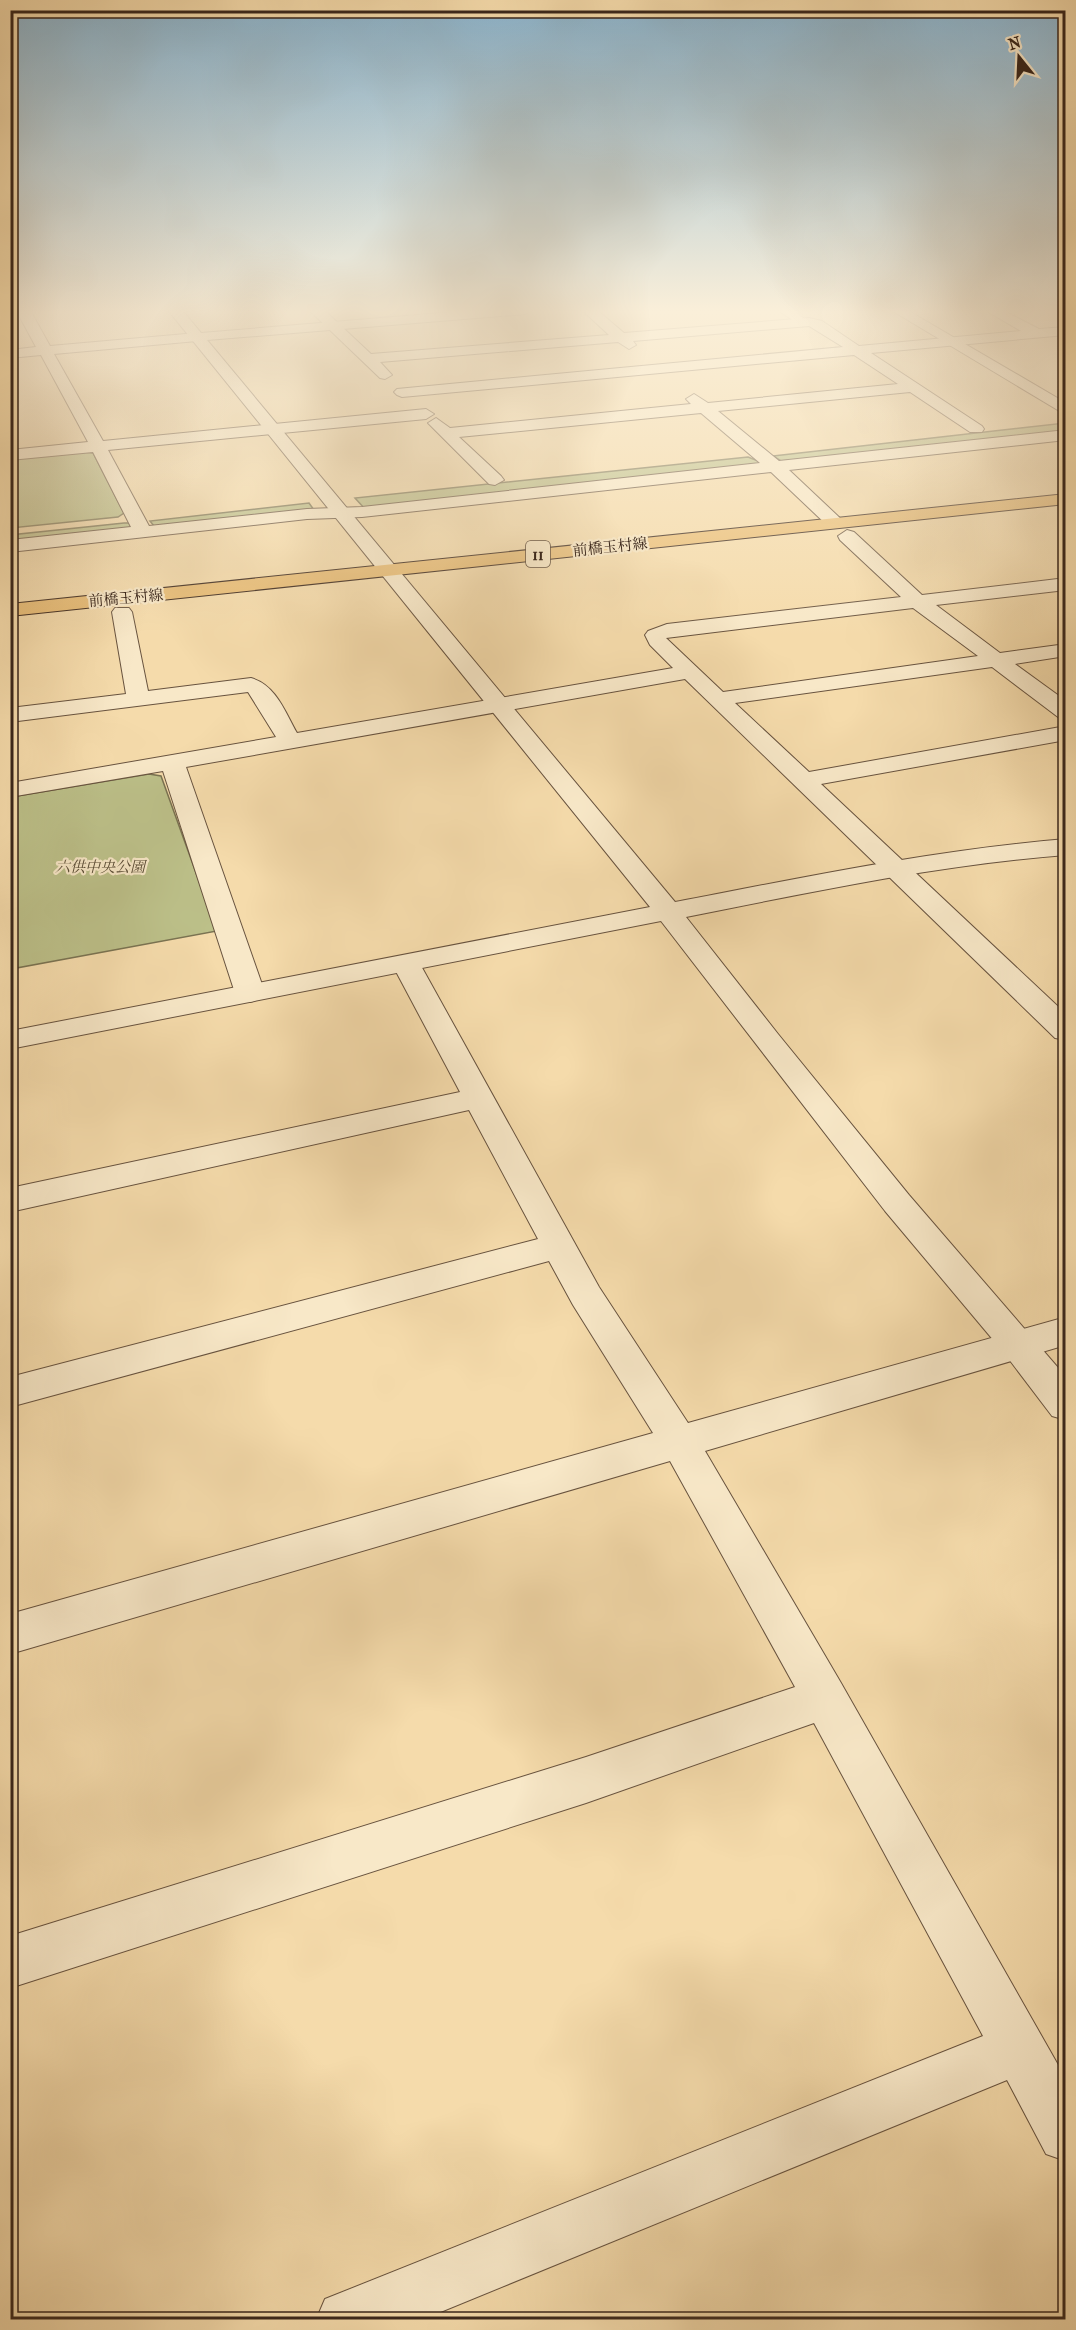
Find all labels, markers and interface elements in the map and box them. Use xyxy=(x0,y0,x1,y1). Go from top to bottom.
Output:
north arrow xyxy=(989,27,1049,87)
text: N xyxy=(1006,32,1024,54)
street label: 前橋玉村線 xyxy=(572,534,648,560)
road number: 11 xyxy=(526,541,550,567)
street label: 前橋玉村線 xyxy=(88,586,164,610)
park label: 六供中央公園 xyxy=(55,858,148,876)

